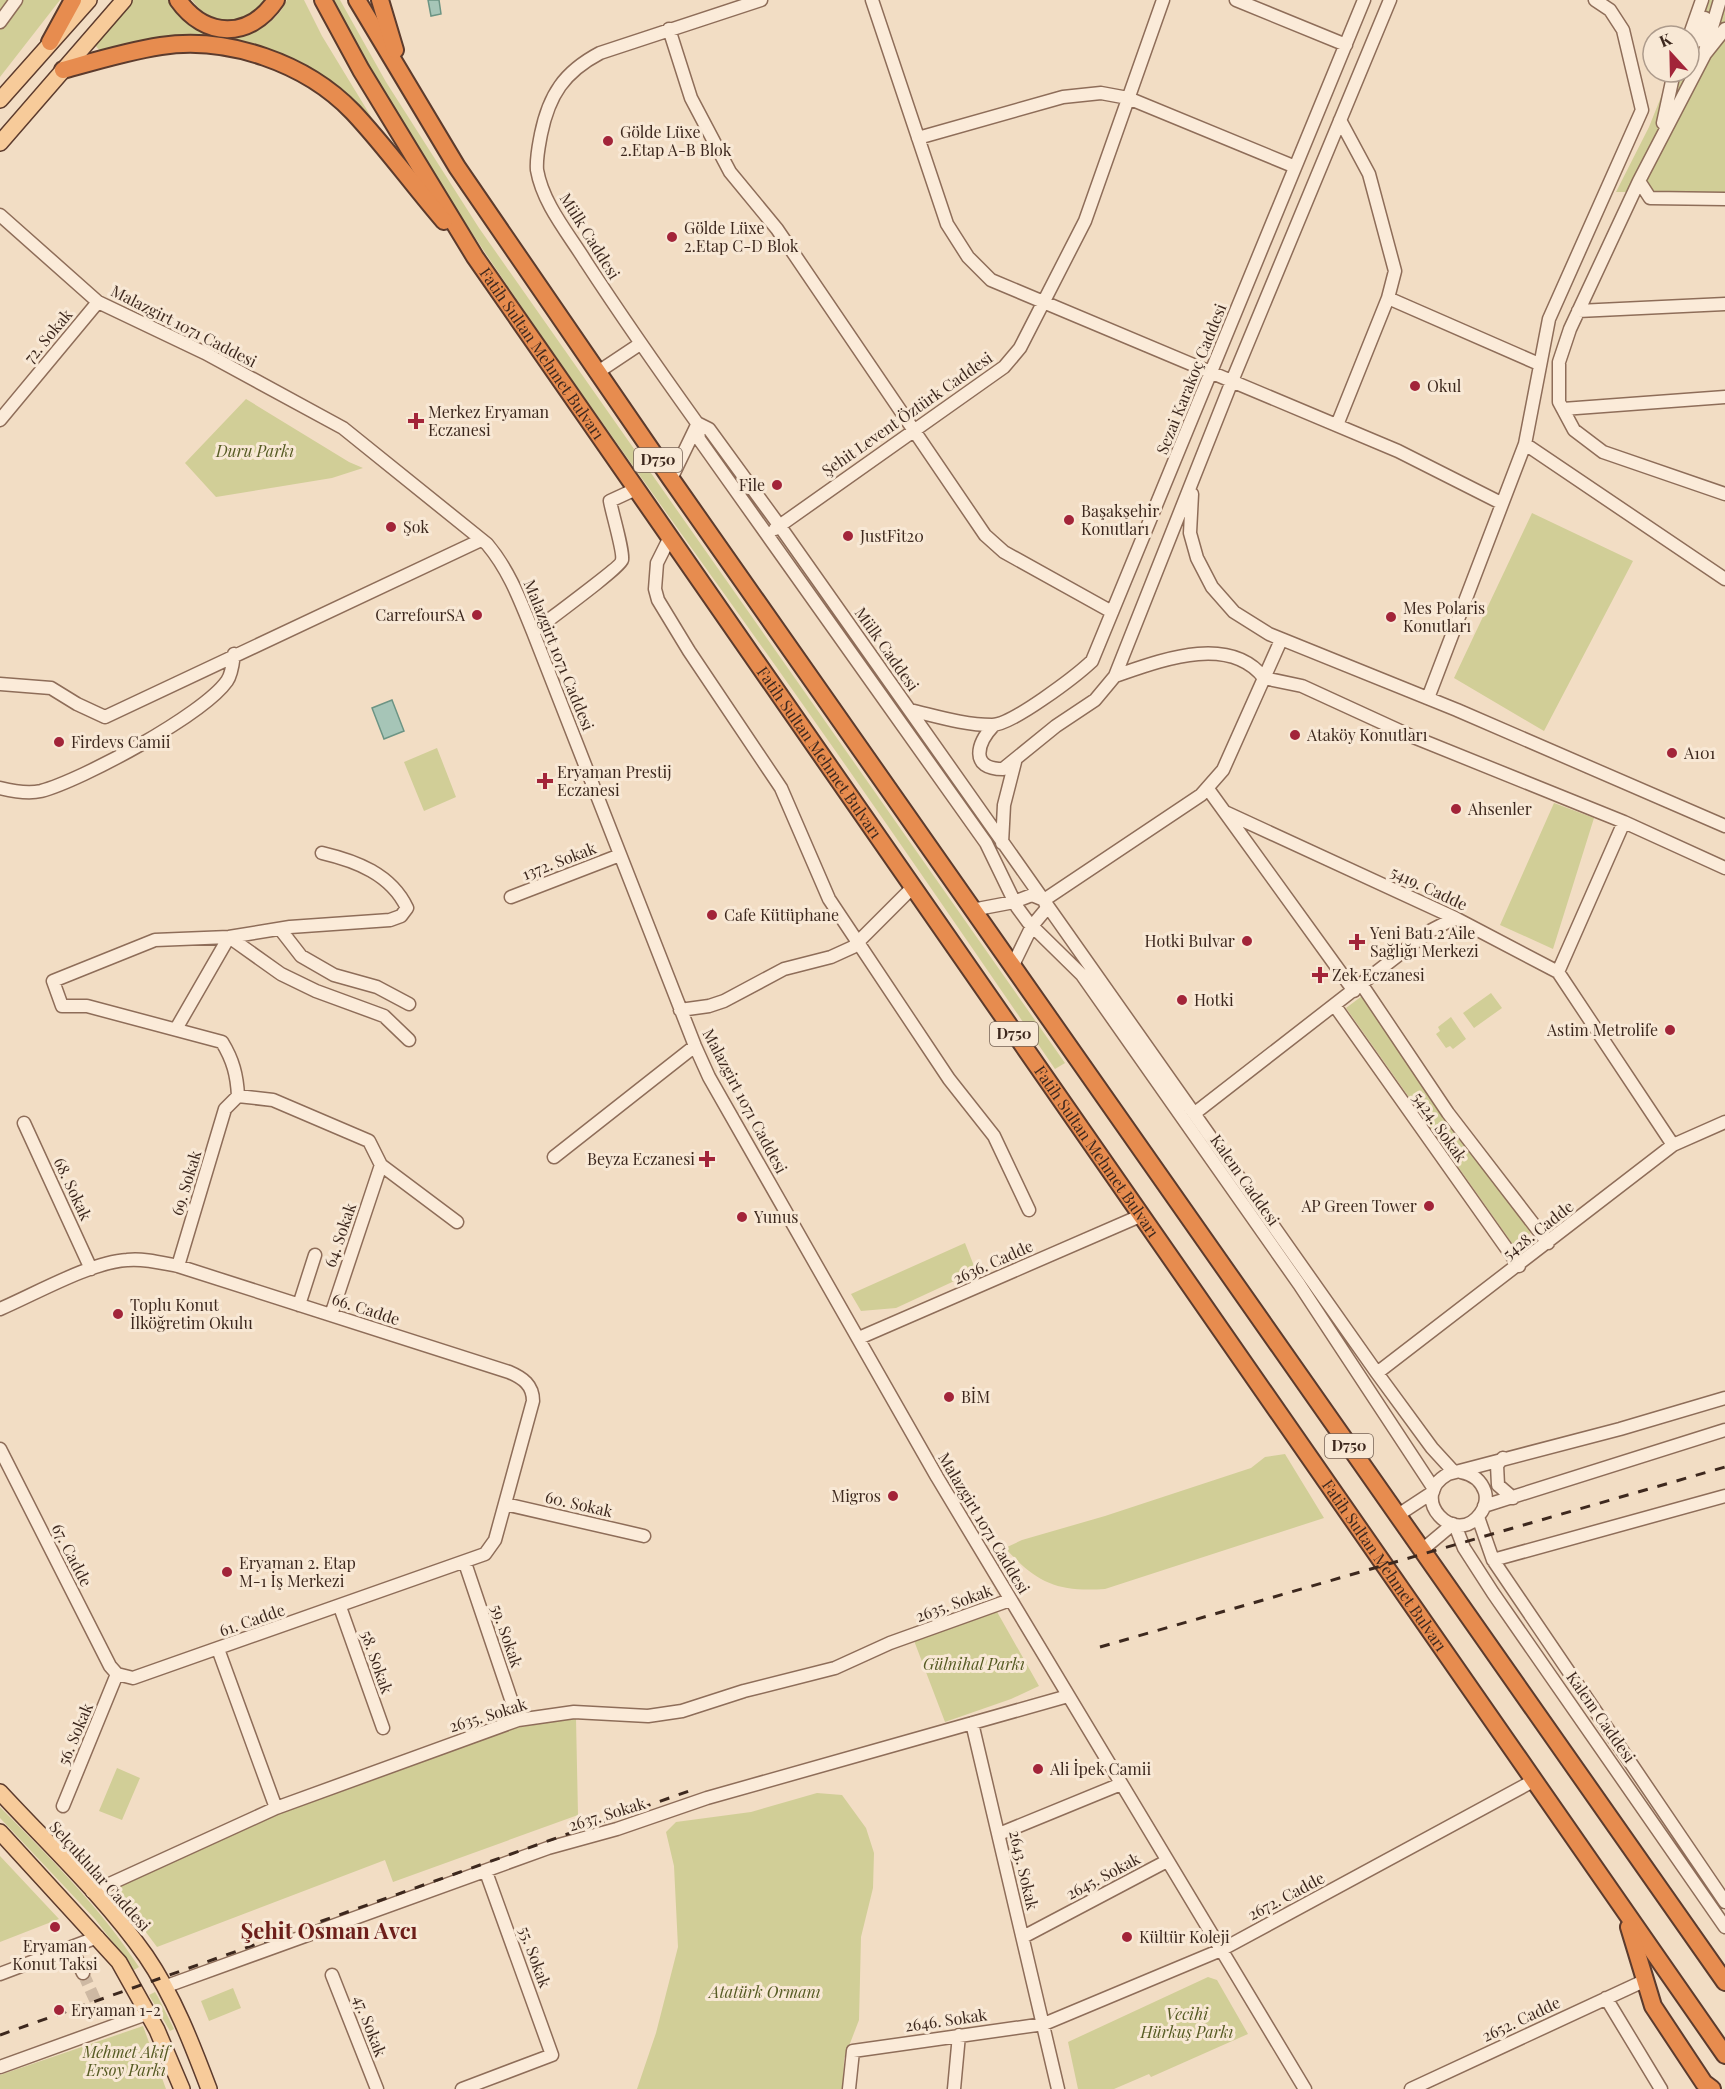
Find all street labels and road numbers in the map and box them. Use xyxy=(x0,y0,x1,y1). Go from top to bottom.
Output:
street label: Mülk Caddesi xyxy=(556,189,625,283)
street label: Fatih Sultan Mehmet Bulvarı xyxy=(475,263,610,443)
street label: Malazgirt 1071 Caddesi xyxy=(108,280,261,372)
street label: Sezai Karakoç Caddesi xyxy=(1151,300,1231,457)
street label: 72. Sokak xyxy=(19,304,77,367)
street label: Şehit Levent Öztürk Caddesi xyxy=(817,346,996,481)
road number: D750 xyxy=(634,448,682,472)
street label: Malazgirt 1071 Caddesi xyxy=(520,576,599,734)
street label: Mülk Caddesi xyxy=(851,603,924,695)
street label: Fatih Sultan Mehmet Bulvarı xyxy=(753,662,887,842)
street label: 1372. Sokak xyxy=(519,837,599,884)
street label: 5419. Cadde xyxy=(1387,861,1471,914)
road number: D750 xyxy=(990,1022,1038,1046)
street label: Malazgirt 1071 Caddesi xyxy=(698,1025,793,1177)
street label: Fatih Sultan Mehmet Bulvarı xyxy=(1030,1061,1164,1241)
street label: 5424. Sokak xyxy=(1409,1088,1472,1166)
street label: Kalem Caddesi xyxy=(1206,1130,1285,1230)
street label: 69. Sokak xyxy=(166,1148,205,1218)
street label: 68. Sokak xyxy=(50,1154,97,1224)
street label: 5428. Cadde xyxy=(1498,1195,1577,1264)
street label: 64. Sokak xyxy=(319,1200,360,1270)
street label: 2636. Cadde xyxy=(950,1235,1036,1288)
street label: 66. Cadde xyxy=(330,1288,403,1329)
road number: D750 xyxy=(1325,1434,1373,1458)
street label: Malazgirt 1071 Caddesi xyxy=(934,1448,1035,1597)
street label: Fatih Sultan Mehmet Bulvarı xyxy=(1318,1475,1452,1655)
street label: 60. Sokak xyxy=(543,1486,615,1521)
street label: 67. Cadde xyxy=(48,1520,97,1590)
street label: 2635. Sokak xyxy=(912,1579,995,1626)
street label: 61. Cadde xyxy=(216,1599,287,1641)
street label: 59. Sokak xyxy=(487,1601,528,1670)
street label: 58. Sokak xyxy=(357,1627,398,1696)
street label: Kalem Caddesi xyxy=(1562,1667,1641,1767)
street label: 2635. Sokak xyxy=(446,1693,530,1736)
street label: 56. Sokak xyxy=(52,1699,97,1768)
street label: 2637. Sokak xyxy=(566,1792,648,1835)
street label: Selçuklular Caddesi xyxy=(45,1816,156,1935)
street label: 2643. Sokak xyxy=(1005,1828,1044,1912)
street label: 2645. Sokak xyxy=(1062,1847,1144,1904)
street label: 2672. Cadde xyxy=(1244,1867,1328,1924)
street label: 55. Sokak xyxy=(515,1923,556,1991)
street label: 2652. Cadde xyxy=(1478,1991,1563,2046)
street label: 47. Sokak xyxy=(349,1992,392,2060)
street label: 2646. Sokak xyxy=(903,2003,989,2036)

